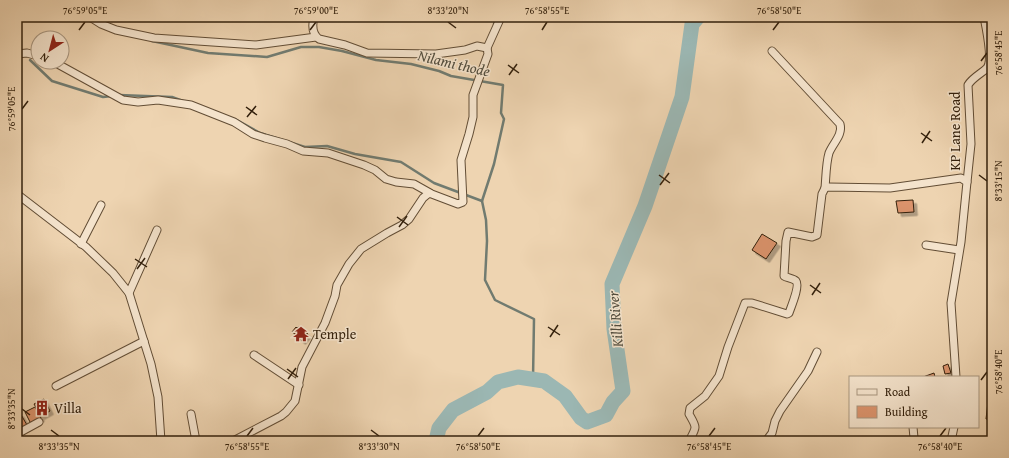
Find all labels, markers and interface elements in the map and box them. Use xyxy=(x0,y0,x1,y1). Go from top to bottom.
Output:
text: 76°59'05"E xyxy=(63,3,107,18)
text: 76°59'00"E xyxy=(294,3,338,18)
text: 8°33'20"N xyxy=(427,3,469,18)
text: 76°58'55"E xyxy=(525,3,569,18)
text: 76°58'50"E xyxy=(757,3,801,18)
north arrow xyxy=(30,30,70,70)
text: 76°58'45"E xyxy=(991,31,1006,75)
water label: Nilami thode xyxy=(416,45,492,81)
text: N xyxy=(36,49,52,67)
text: 76°59'05"E xyxy=(4,87,19,131)
street label: KP Lane Road xyxy=(945,91,965,171)
text: 8°33'15"N xyxy=(991,160,1006,202)
water label: Killi River xyxy=(602,289,628,349)
place label: Temple xyxy=(313,324,357,344)
temple icon: Temple xyxy=(292,325,310,343)
text: 76°58'40"E xyxy=(991,350,1006,394)
legend xyxy=(849,376,979,428)
text: Road xyxy=(885,383,911,400)
text: 8°33'35"N xyxy=(4,388,19,430)
place label: Villa xyxy=(54,398,82,418)
building icon: Villa xyxy=(33,399,51,417)
text: Building xyxy=(885,403,928,420)
text: 8°33'35"N xyxy=(38,439,80,454)
text: 76°58'55"E xyxy=(225,439,269,454)
text: 8°33'30"N xyxy=(358,439,400,454)
text: 76°58'50"E xyxy=(456,439,500,454)
text: 76°58'45"E xyxy=(687,439,731,454)
text: 76°58'40"E xyxy=(918,439,962,454)

